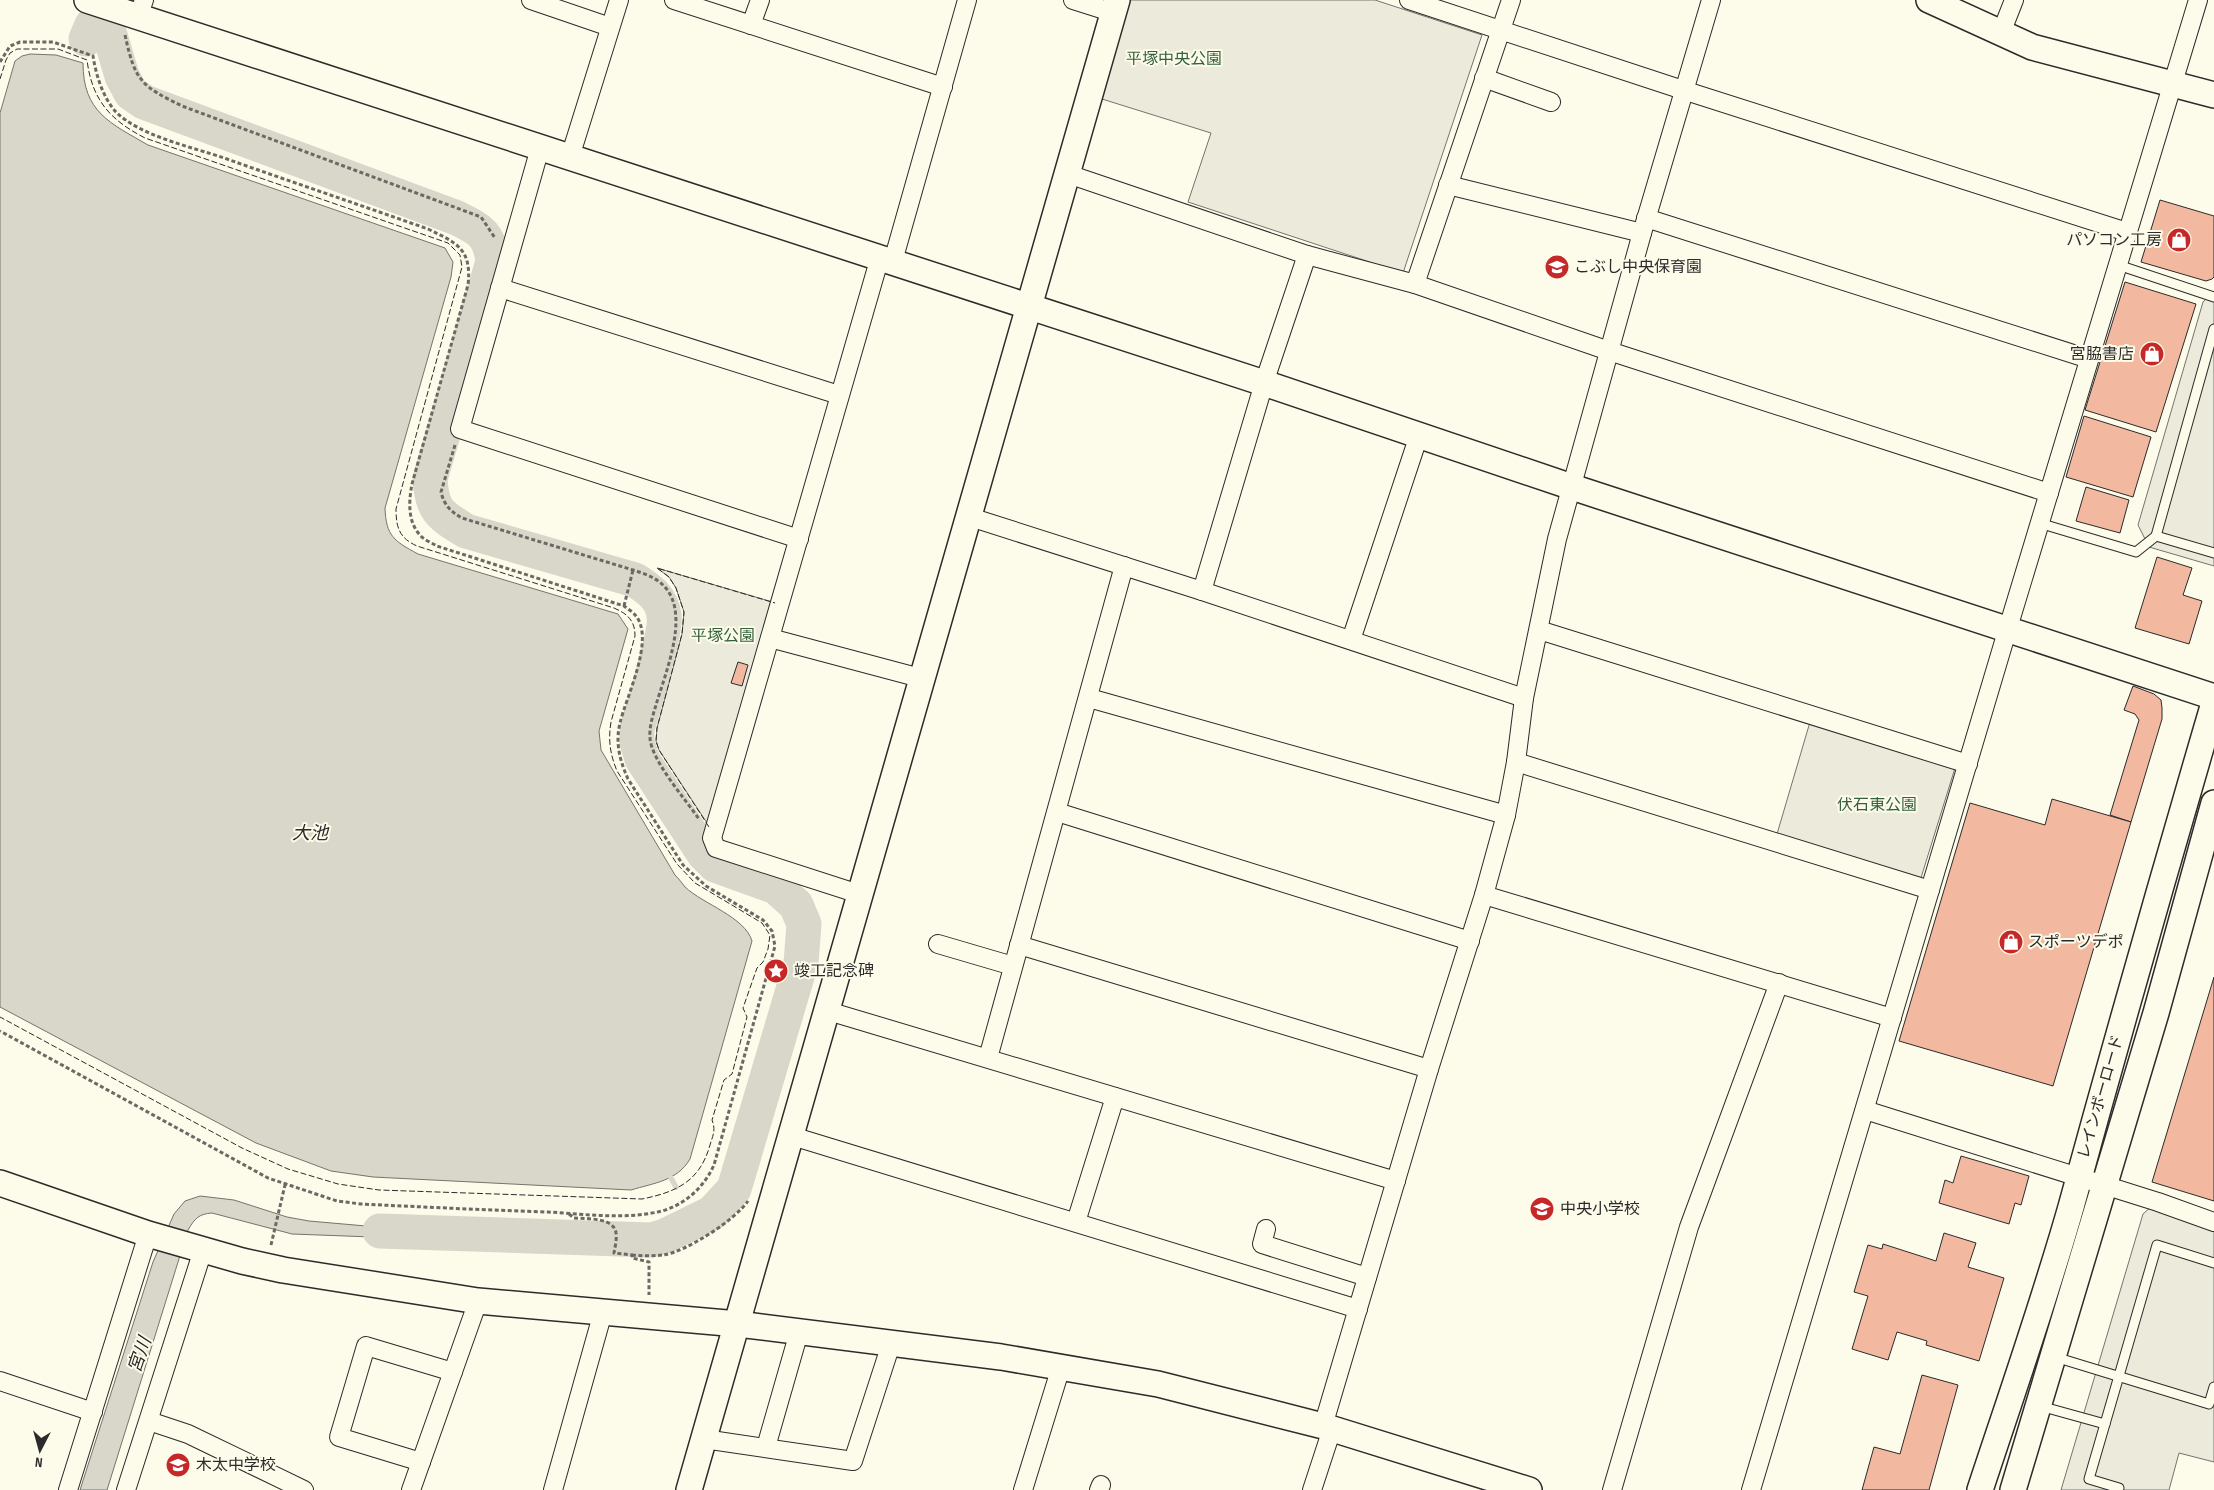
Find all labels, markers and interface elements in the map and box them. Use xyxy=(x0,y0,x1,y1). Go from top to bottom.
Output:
park label: 平塚中央公園 xyxy=(1126,50,1222,69)
shop icon: パソコン工房 xyxy=(2166,227,2192,253)
place label: パソコン工房 xyxy=(2066,231,2162,250)
school or university icon: こぶし中央保育園 xyxy=(1544,254,1570,280)
place label: こぶし中央保育園 xyxy=(1574,258,1702,277)
shop icon: 宮脇書店 xyxy=(2139,341,2165,367)
place label: 宮脇書店 xyxy=(2070,345,2134,364)
park label: 平塚公園 xyxy=(691,627,755,646)
park label: 伏石東公園 xyxy=(1837,796,1917,815)
water label: 大池 xyxy=(292,823,330,844)
shop icon: スポーツデポ xyxy=(1998,929,2024,955)
place label: スポーツデポ xyxy=(2028,933,2124,952)
place icon: 竣工記念碑 xyxy=(763,958,789,984)
place label: 竣工記念碑 xyxy=(794,962,874,981)
street label: レインボーロード xyxy=(2074,1033,2128,1161)
school or university icon: 中央小学校 xyxy=(1529,1196,1555,1222)
place label: 中央小学校 xyxy=(1560,1200,1640,1219)
water label: 宮川 xyxy=(124,1333,156,1375)
north arrow xyxy=(15,1425,65,1475)
school or university icon: 木太中学校 xyxy=(165,1452,191,1478)
text: N xyxy=(34,1454,43,1471)
place label: 木太中学校 xyxy=(196,1456,276,1475)

